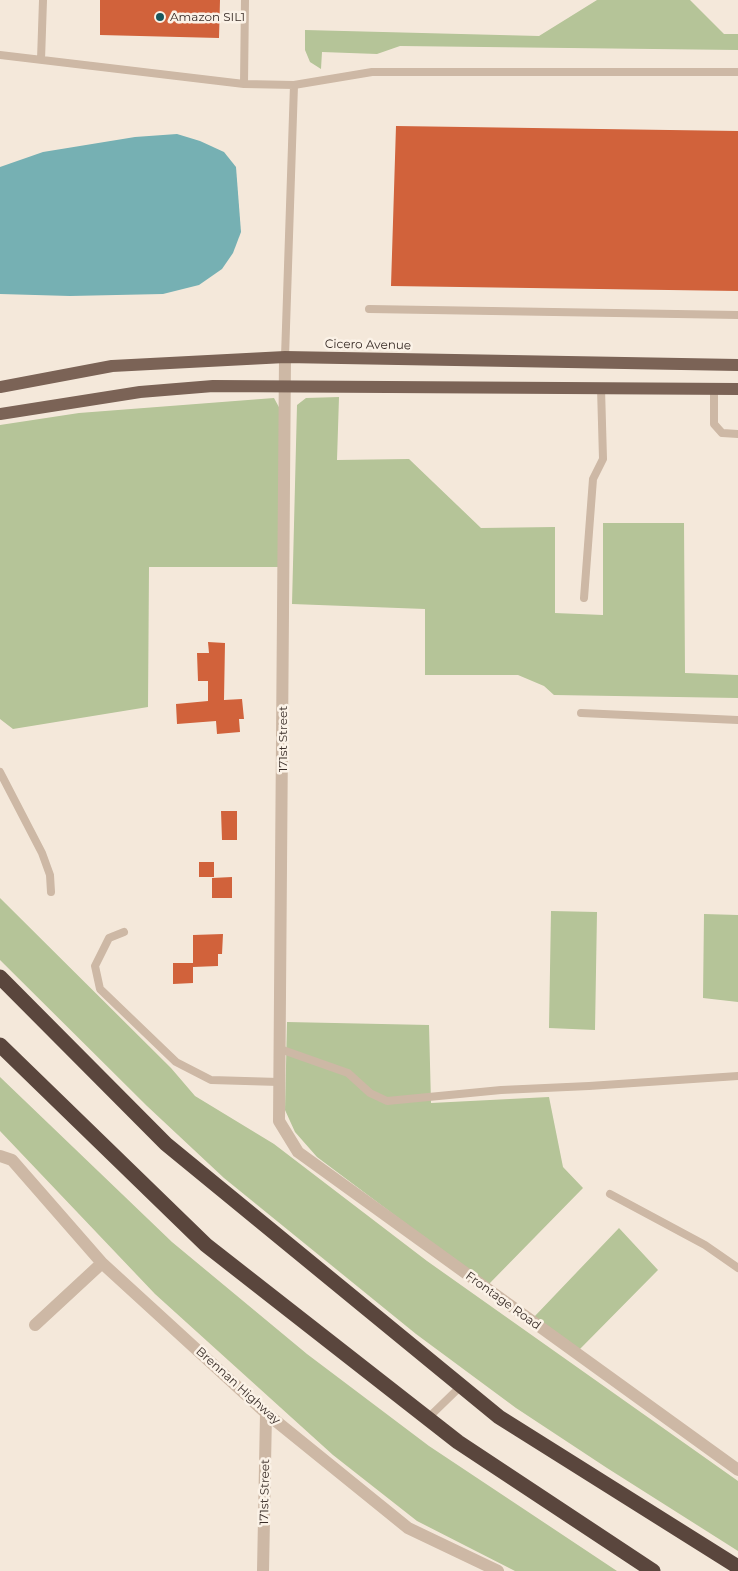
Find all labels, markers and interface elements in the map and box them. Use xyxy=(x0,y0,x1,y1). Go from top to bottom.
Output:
place label: Amazon SIL1 xyxy=(170,10,245,24)
marker: Amazon SIL1 xyxy=(154,11,166,23)
street label: Cicero Avenue xyxy=(325,337,411,353)
street label: 171st Street xyxy=(276,706,290,772)
street label: Frontage Road xyxy=(463,1269,543,1333)
street label: Brennan Highway xyxy=(193,1344,283,1428)
street label: 171st Street xyxy=(257,1459,273,1525)

